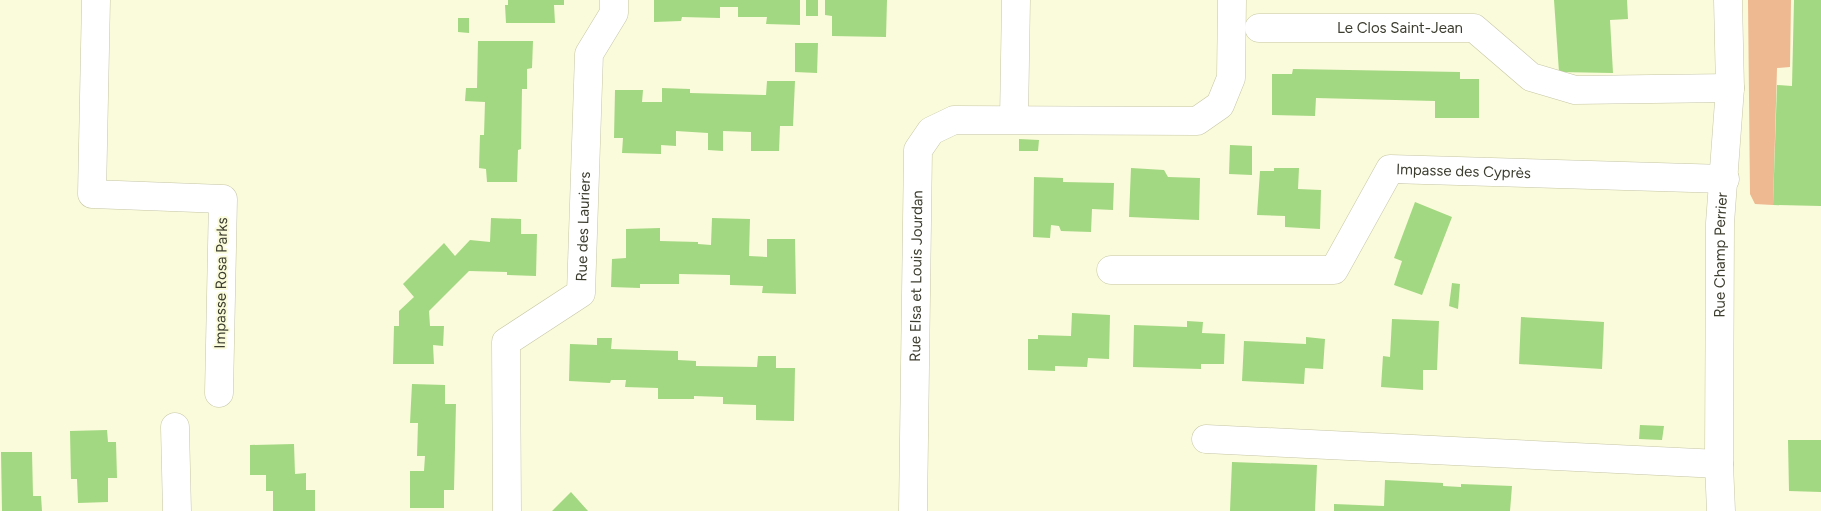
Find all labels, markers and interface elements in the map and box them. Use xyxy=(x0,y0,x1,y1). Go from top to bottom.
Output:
street label: Le Clos Saint-Jean xyxy=(1337,19,1463,37)
street label: Impasse des Cyprès xyxy=(1396,160,1531,182)
street label: Rue des Lauriers xyxy=(572,171,594,282)
street label: Rue Elsa et Louis Jourdan xyxy=(906,190,926,362)
street label: Rue Champ Perrier xyxy=(1711,192,1731,318)
street label: Impasse Rosa Parks xyxy=(211,217,231,349)

